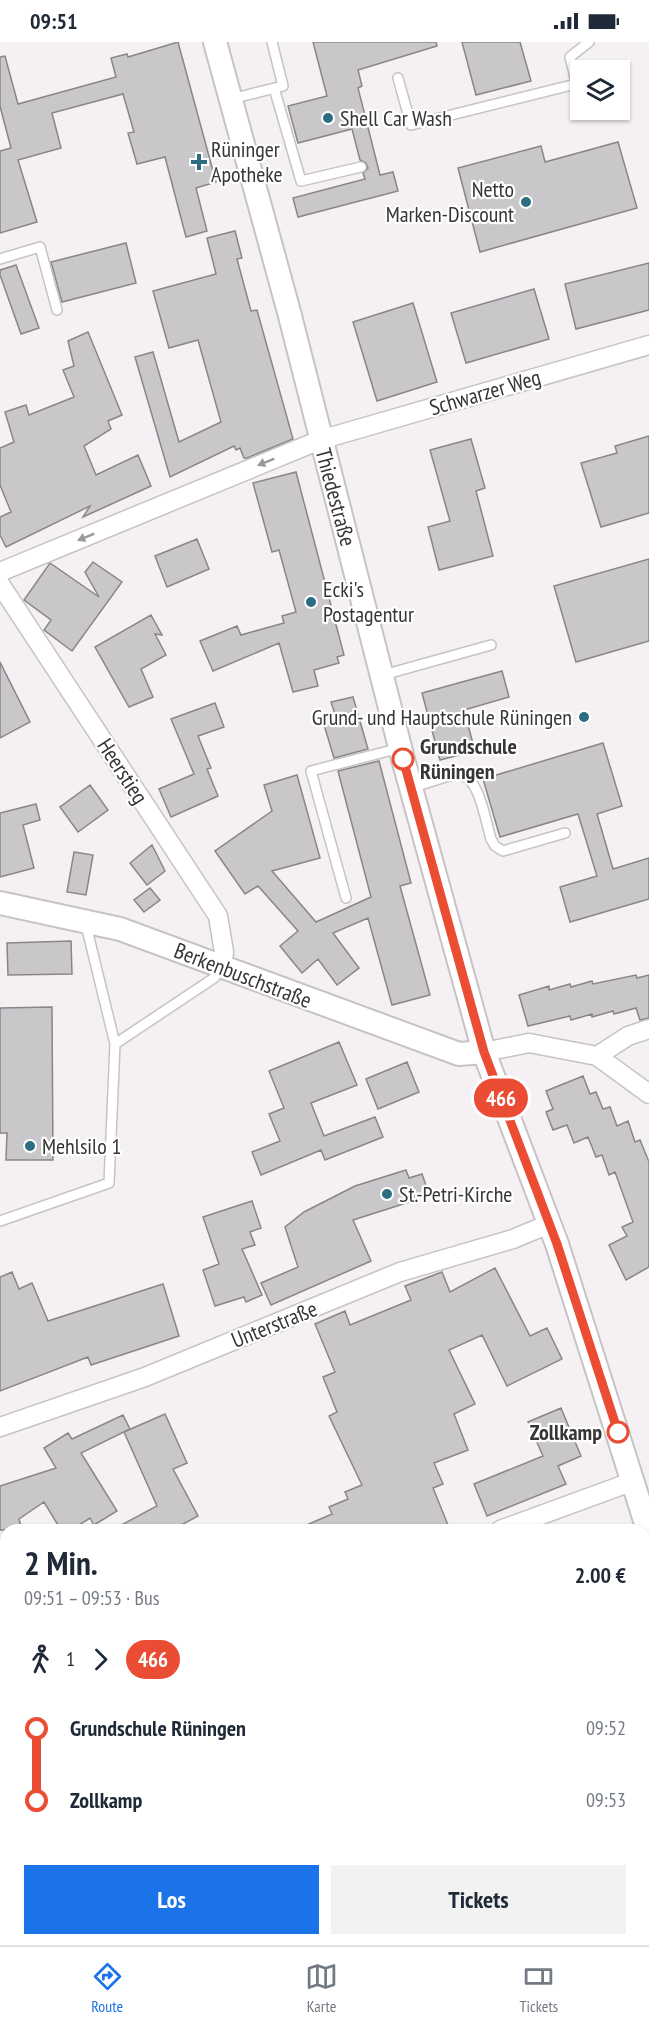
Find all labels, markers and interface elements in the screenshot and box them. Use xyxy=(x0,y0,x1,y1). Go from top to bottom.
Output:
text: 09:51 xyxy=(30,7,78,35)
map controls xyxy=(570,60,630,120)
button: layers xyxy=(570,60,630,120)
place label: Shell Car Wash xyxy=(340,104,452,132)
marker: Shell Car Wash xyxy=(321,111,335,125)
place label: Rüninger Apotheke xyxy=(211,135,283,188)
marker: Rüninger Apotheke xyxy=(192,155,206,169)
place label: Netto Marken-Discount xyxy=(386,175,514,228)
marker: Netto Marken-Discount xyxy=(519,195,533,209)
street label: Schwarzer Weg xyxy=(426,363,544,421)
street label: Thiedestraße xyxy=(310,445,362,549)
one-way arrow xyxy=(257,457,275,467)
one-way arrow xyxy=(77,533,95,542)
place label: Ecki's Postagentur xyxy=(323,575,414,628)
marker: Ecki's Postagentur xyxy=(304,595,318,609)
place label: Grund- und Hauptschule Rüningen xyxy=(312,703,572,731)
marker: Grund- und Hauptschule Rüningen xyxy=(577,710,591,724)
place label: Grundschule Rüningen xyxy=(420,732,517,785)
street label: Heerstieg xyxy=(92,733,154,809)
marker: Grundschule Rüningen xyxy=(392,748,414,770)
street label: Berkenbuschstraße xyxy=(170,936,316,1014)
line badge: 466 xyxy=(466,1078,536,1118)
text: 466 xyxy=(486,1085,516,1112)
place label: Mehlsilo 1 xyxy=(42,1132,121,1160)
marker: Mehlsilo 1 xyxy=(23,1139,37,1153)
place label: St.-Petri-Kirche xyxy=(399,1180,512,1208)
marker: St.-Petri-Kirche xyxy=(380,1187,394,1201)
street label: Unterstraße xyxy=(227,1294,321,1354)
place label: Zollkamp xyxy=(530,1418,602,1446)
marker: Zollkamp xyxy=(607,1421,629,1443)
text: 2 Min. xyxy=(24,1541,98,1584)
text: 2.00 € xyxy=(575,1561,626,1589)
text: 09:51 – 09:53 · Bus xyxy=(24,1585,159,1611)
icon: walk xyxy=(24,1643,57,1676)
icon: forward xyxy=(84,1643,117,1676)
text: 1 xyxy=(66,1646,75,1672)
text: 466 xyxy=(138,1646,168,1673)
text: Grundschule Rüningen xyxy=(70,1714,246,1742)
text: 09:52 xyxy=(586,1715,626,1741)
text: Zollkamp xyxy=(70,1786,142,1814)
text: 09:53 xyxy=(586,1787,626,1813)
button: Los xyxy=(24,1865,319,1934)
button: Tickets xyxy=(331,1865,626,1934)
tab: Route xyxy=(91,1960,124,2016)
tab: Karte xyxy=(305,1960,338,2016)
tab: Tickets xyxy=(519,1960,558,2016)

